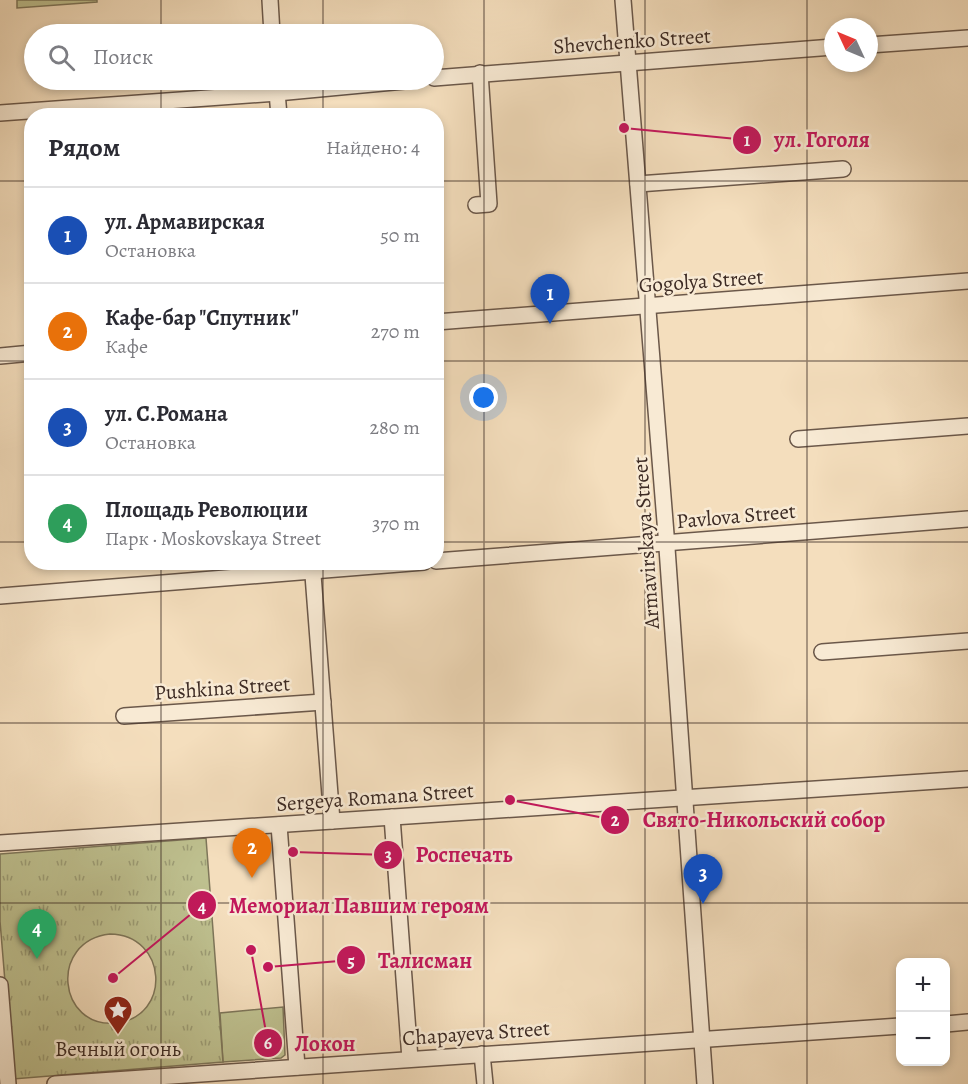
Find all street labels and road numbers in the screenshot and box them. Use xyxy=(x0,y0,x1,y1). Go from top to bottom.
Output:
street label: Shevchenko Street xyxy=(552,22,712,60)
street label: Gogolya Street xyxy=(638,263,764,299)
street label: Armavirskaya Street xyxy=(626,456,666,631)
street label: Pavlova Street xyxy=(675,497,797,535)
street label: Pushkina Street xyxy=(153,669,291,707)
street label: Sergeya Romana Street xyxy=(275,776,475,818)
street label: Chapayeva Street xyxy=(401,1014,551,1052)

